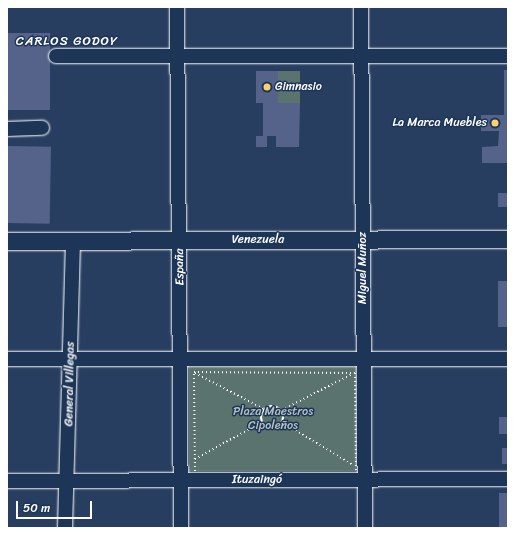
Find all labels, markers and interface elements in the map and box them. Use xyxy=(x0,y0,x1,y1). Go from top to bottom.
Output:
district label: CARLOS GODOY xyxy=(16,33,118,49)
place label: Gimnasio xyxy=(275,80,322,94)
marker: Gimnasio xyxy=(262,82,272,92)
place label: La Marca Muebles xyxy=(393,116,487,130)
marker: La Marca Muebles xyxy=(490,118,500,128)
street label: Miguel Muñoz xyxy=(356,232,370,304)
street label: Venezuela xyxy=(232,233,284,247)
street label: España xyxy=(172,248,188,286)
street label: General Villegas xyxy=(62,341,78,427)
park label: Plaza Maestros Cipoleños xyxy=(233,405,313,433)
street label: Ituzaingó xyxy=(232,473,282,487)
scale bar xyxy=(18,493,94,519)
text: 50 m xyxy=(23,497,50,519)

